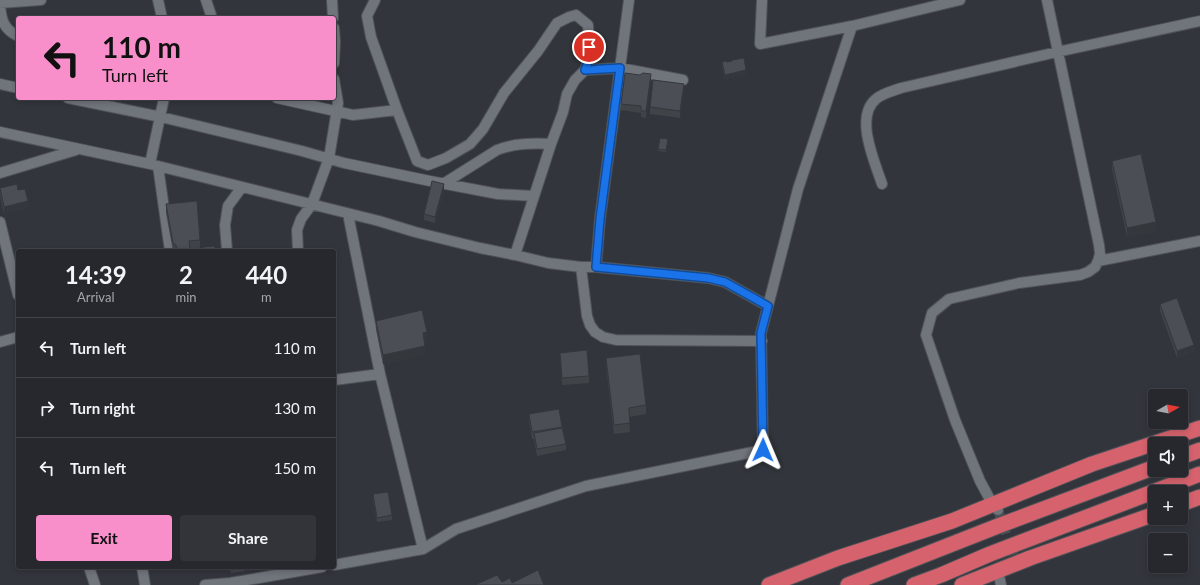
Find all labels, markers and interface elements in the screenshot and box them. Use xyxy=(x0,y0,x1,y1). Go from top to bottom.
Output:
text: 110 m xyxy=(102,30,181,64)
pin xyxy=(572,30,606,64)
icon: left xyxy=(36,32,88,84)
icon: arrive xyxy=(578,36,600,58)
text: Turn left xyxy=(102,64,168,86)
text: 14:39 xyxy=(65,260,127,289)
text: 2 xyxy=(179,260,193,289)
text: 440 xyxy=(245,260,287,289)
text: Arrival xyxy=(77,289,114,305)
text: min xyxy=(176,289,197,305)
text: m xyxy=(261,289,272,305)
icon: left xyxy=(36,337,58,359)
text: Turn left xyxy=(70,339,126,357)
text: 110 m xyxy=(274,339,316,357)
north arrow xyxy=(1148,389,1188,429)
map controls xyxy=(1148,389,1188,573)
icon: right xyxy=(36,397,58,419)
text: Turn right xyxy=(70,399,135,417)
text: 130 m xyxy=(274,399,316,417)
position arrow xyxy=(742,429,784,471)
button: sound xyxy=(1148,437,1188,477)
icon: left xyxy=(36,457,58,479)
text: Turn left xyxy=(70,459,126,477)
text: 150 m xyxy=(274,459,316,477)
button: + xyxy=(1148,485,1188,525)
button: Exit xyxy=(36,515,172,561)
button: Share xyxy=(180,515,316,561)
button: − xyxy=(1148,533,1188,573)

